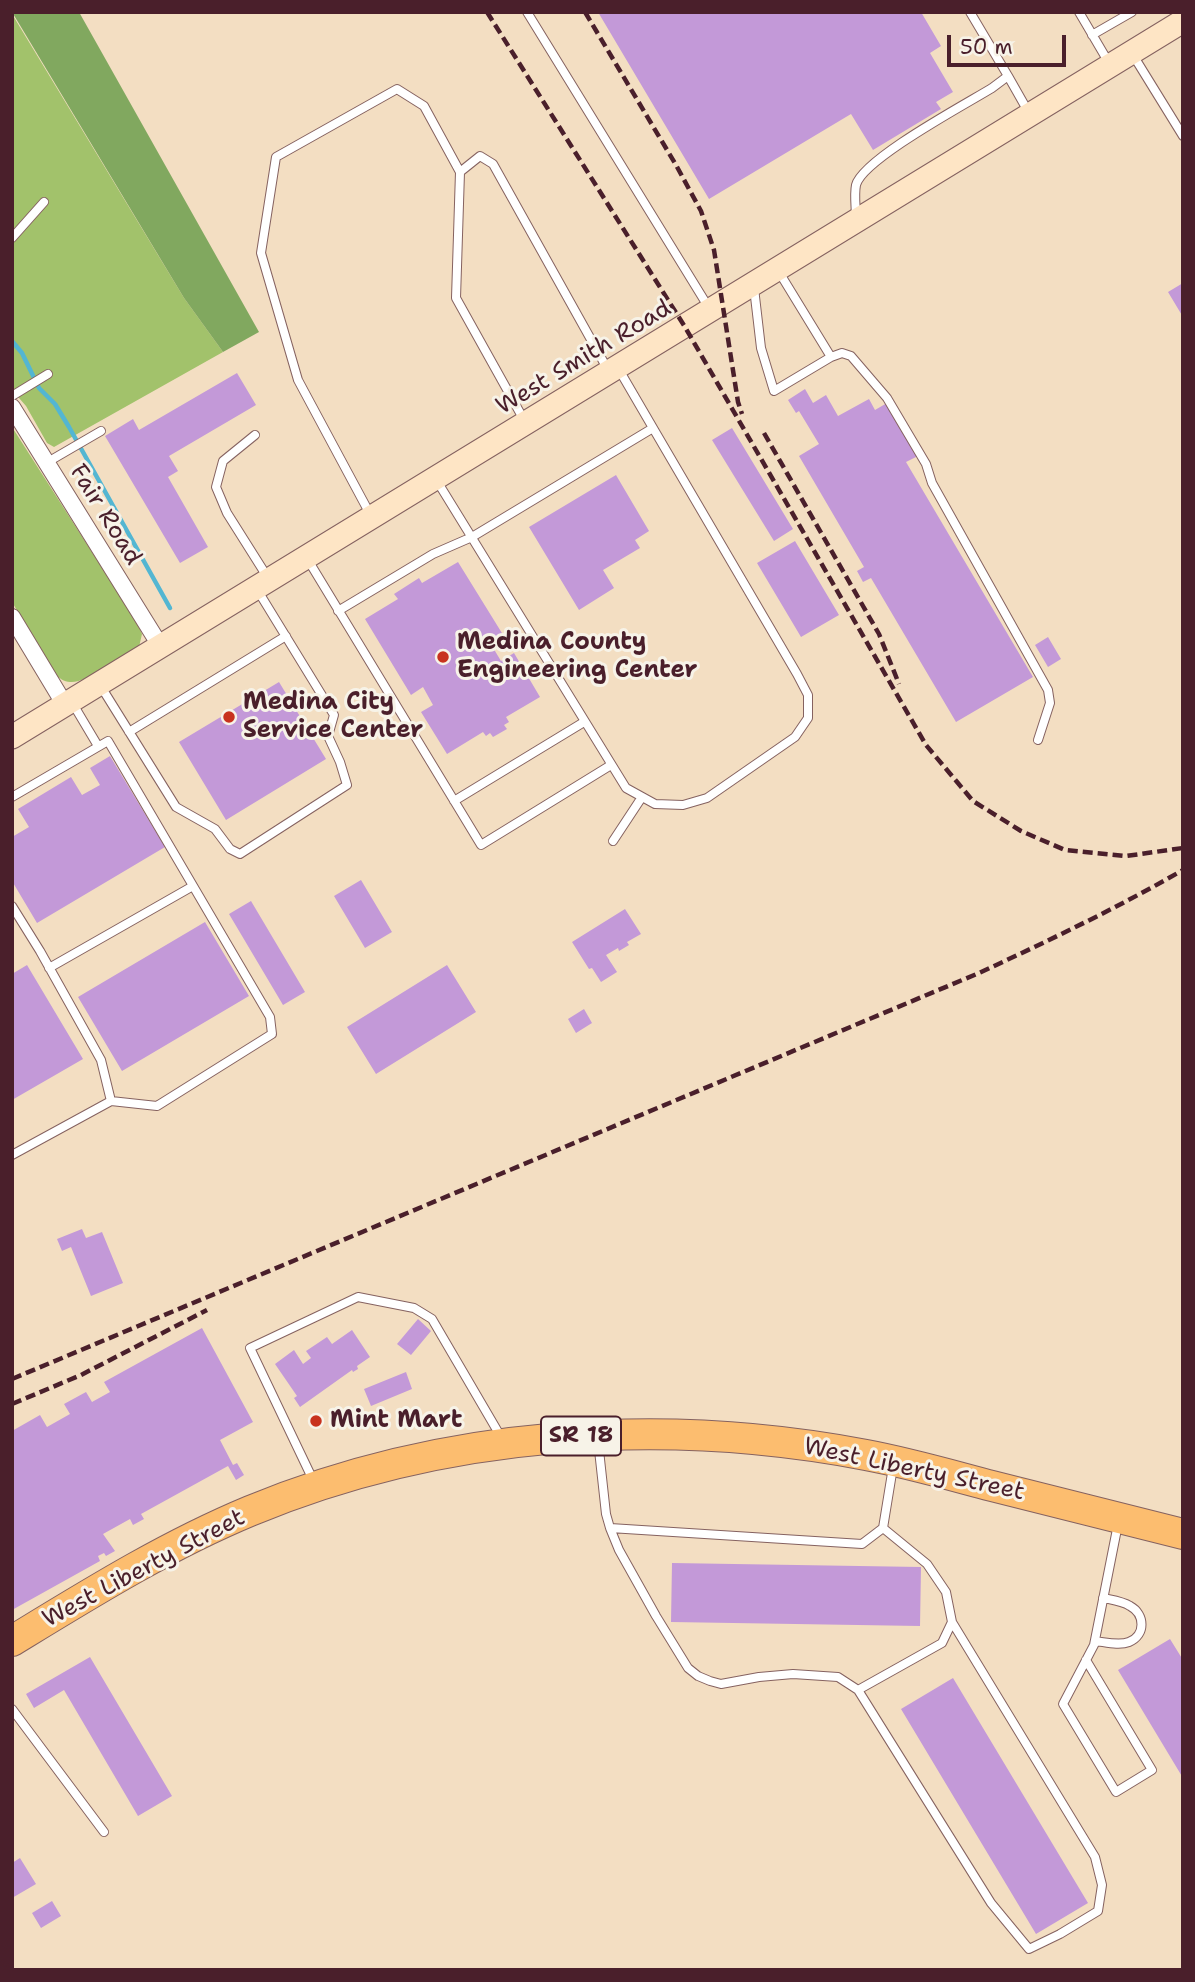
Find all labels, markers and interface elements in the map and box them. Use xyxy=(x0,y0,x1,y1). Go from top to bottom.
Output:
scale bar xyxy=(950,21,1069,65)
text: 50 m xyxy=(960,33,1013,61)
street label: West Smith Road xyxy=(491,294,677,422)
street label: Fair Road xyxy=(63,459,147,571)
place label: Medina County Engineering Center xyxy=(457,629,697,685)
marker: Medina County Engineering Center xyxy=(435,649,451,665)
place label: Medina City Service Center xyxy=(243,689,423,745)
marker: Medina City Service Center xyxy=(221,709,237,725)
place label: Mint Mart xyxy=(330,1407,462,1435)
marker: Mint Mart xyxy=(308,1413,324,1429)
road number: SR 18 xyxy=(541,1416,621,1456)
street label: West Liberty Street xyxy=(801,1433,1027,1507)
street label: West Liberty Street xyxy=(38,1503,250,1635)

